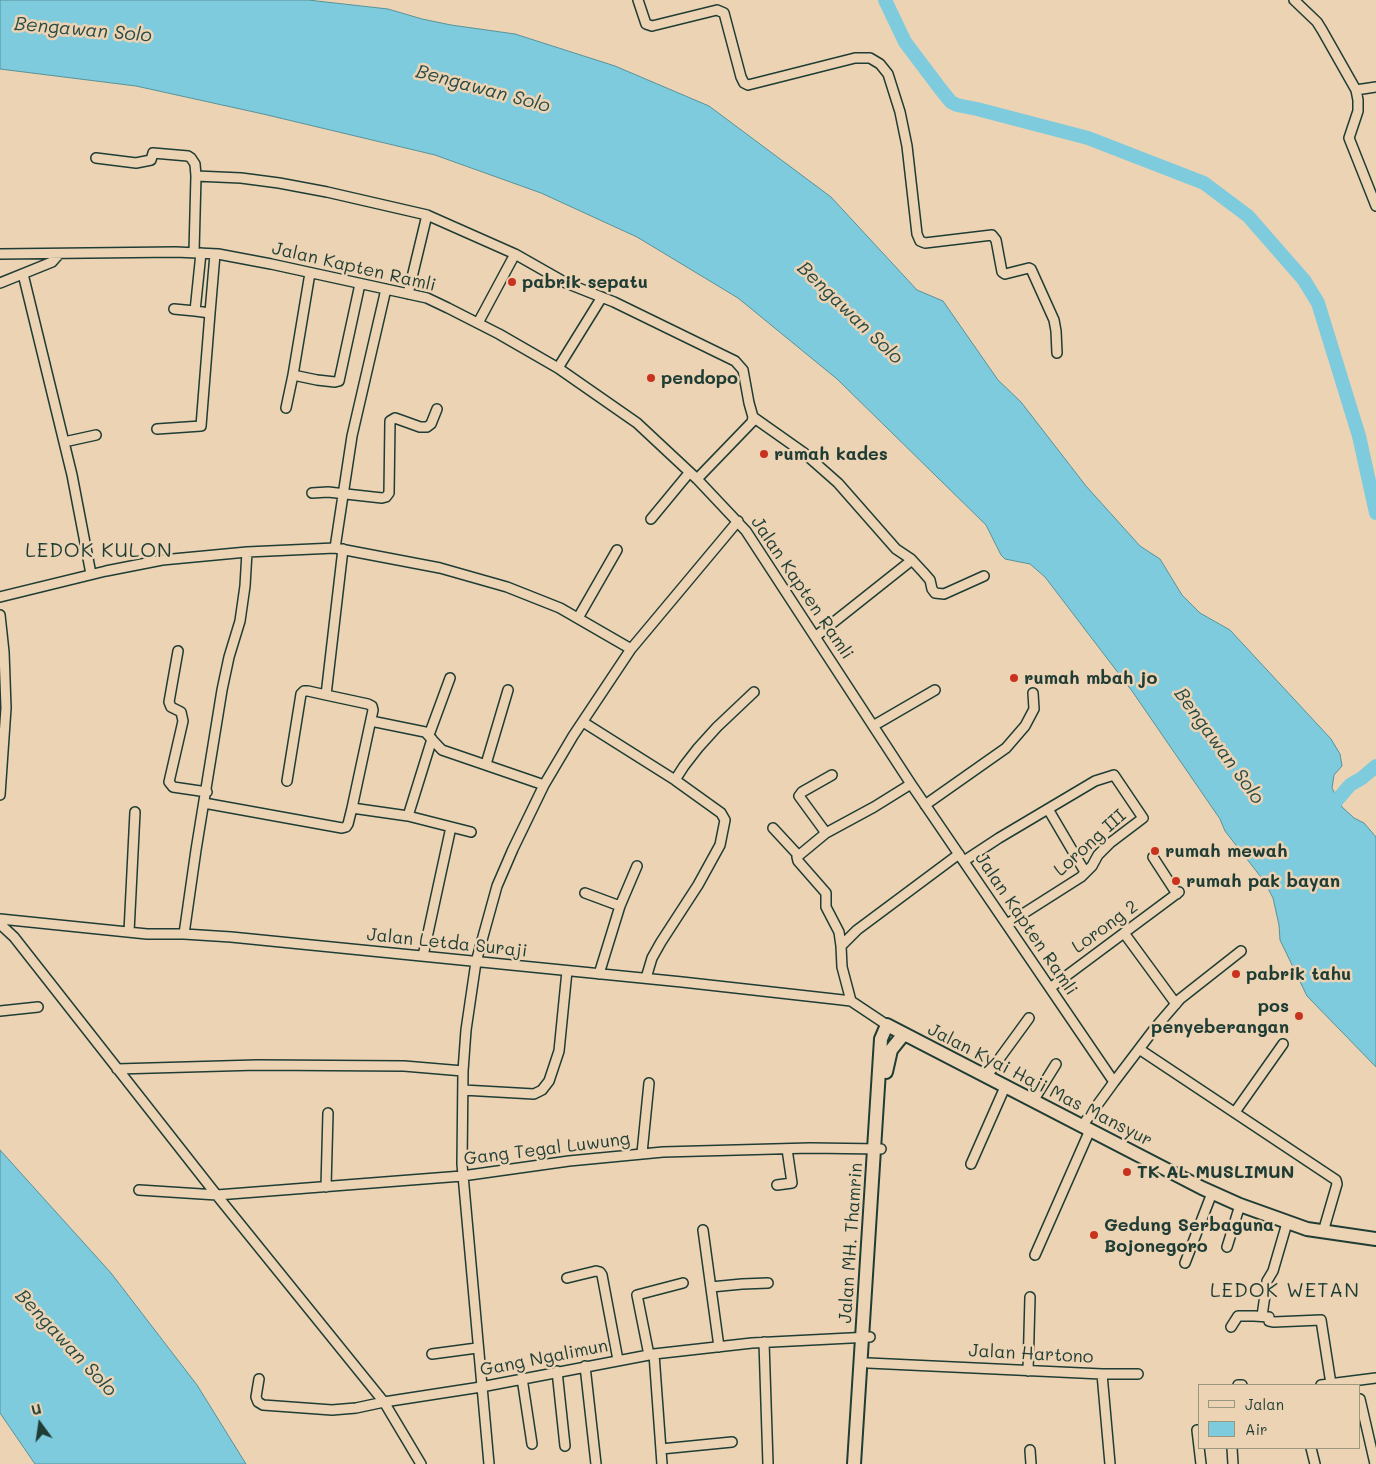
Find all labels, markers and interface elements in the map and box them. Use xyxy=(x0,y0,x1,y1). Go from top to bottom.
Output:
water label: Bengawan Solo xyxy=(13,13,153,47)
water label: Bengawan Solo xyxy=(413,60,553,118)
street label: Jalan Kapten Ramli xyxy=(270,238,438,296)
water label: Bengawan Solo xyxy=(792,257,908,369)
place label: pabrik sepatu xyxy=(522,271,648,293)
marker: pabrik sepatu xyxy=(506,276,518,288)
place label: pendopo xyxy=(661,367,738,389)
marker: pendopo xyxy=(645,372,657,384)
place label: rumah kades xyxy=(774,443,888,465)
marker: rumah kades xyxy=(758,448,770,460)
street label: Jalan Kapten Ramli xyxy=(746,512,858,664)
district label: LEDOK KULON xyxy=(24,539,174,563)
place label: rumah mbah jo xyxy=(1024,667,1157,689)
marker: rumah mbah jo xyxy=(1008,672,1020,684)
water label: Bengawan Solo xyxy=(1169,683,1269,809)
street label: Lorong III xyxy=(1049,805,1131,881)
place label: rumah mewah xyxy=(1165,840,1287,862)
marker: rumah mewah xyxy=(1149,845,1161,857)
street label: Jalan Kapten Ramli xyxy=(970,848,1082,1000)
place label: rumah pak bayan xyxy=(1186,870,1340,892)
marker: rumah pak bayan xyxy=(1170,875,1182,887)
street label: Lorong 2 xyxy=(1068,896,1142,958)
street label: Jalan Letda Suraji xyxy=(366,924,528,962)
place label: pabrik tahu xyxy=(1246,963,1351,985)
marker: pabrik tahu xyxy=(1230,968,1242,980)
place label: pos penyeberangan xyxy=(1151,995,1289,1038)
marker: pos penyeberangan xyxy=(1293,1010,1305,1022)
street label: Jalan Kyai Haji Mas Mansyur xyxy=(924,1019,1156,1151)
street label: Gang Tegal Luwung xyxy=(463,1128,631,1170)
place label: TK AL MUSLIMUN xyxy=(1137,1161,1294,1183)
street label: Jalan MH. Thamrin xyxy=(835,1162,867,1324)
marker: TK AL MUSLIMUN xyxy=(1121,1166,1133,1178)
place label: Gedung Serbaguna Bojonegoro xyxy=(1104,1214,1274,1256)
marker: Gedung Serbaguna Bojonegoro xyxy=(1088,1229,1100,1241)
district label: LEDOK WETAN xyxy=(1209,1279,1361,1303)
water label: Bengawan Solo xyxy=(11,1285,121,1401)
street label: Gang Ngalimun xyxy=(478,1335,610,1381)
street label: Jalan Hartono xyxy=(968,1340,1094,1368)
legend xyxy=(1198,1384,1361,1449)
text: Jalan xyxy=(1245,1394,1284,1414)
north arrow xyxy=(15,1399,65,1449)
text: U xyxy=(29,1399,43,1419)
text: Air xyxy=(1245,1419,1268,1439)

